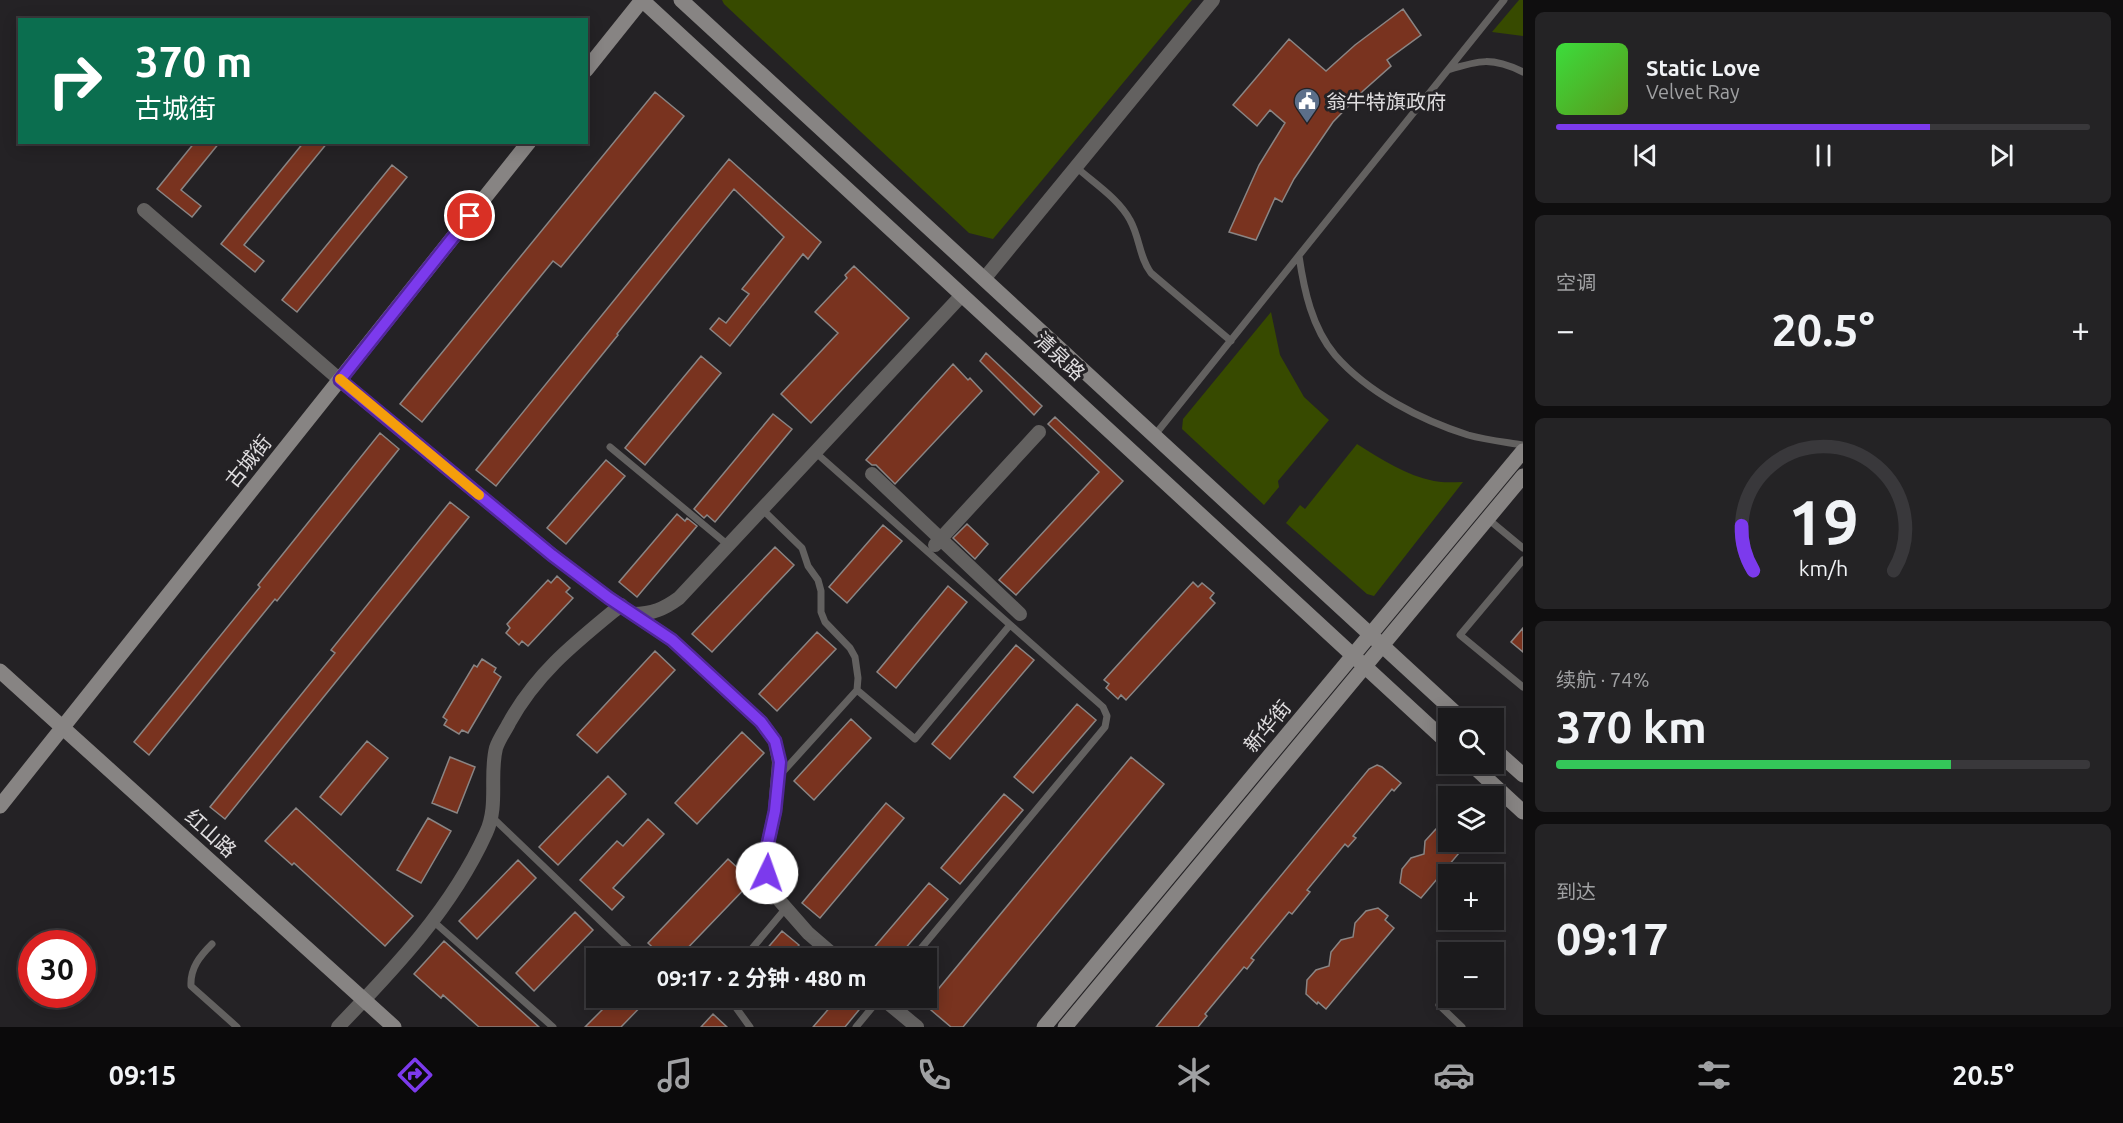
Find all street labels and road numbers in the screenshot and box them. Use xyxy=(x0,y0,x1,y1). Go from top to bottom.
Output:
street label: 清泉路 xyxy=(1030,327,1090,385)
street label: 古城街 xyxy=(220,430,276,492)
street label: 新华街 xyxy=(1239,696,1295,756)
street label: 红山路 xyxy=(181,804,241,862)

